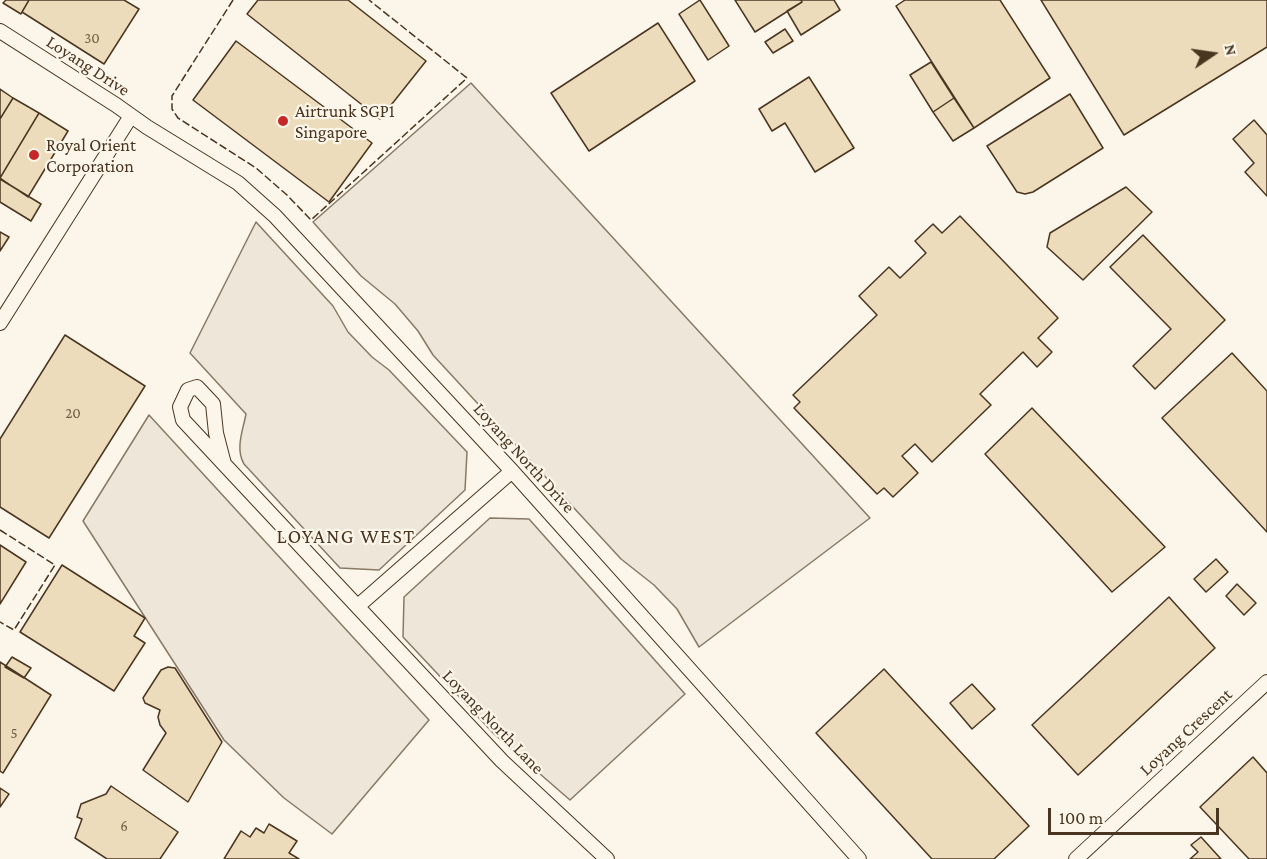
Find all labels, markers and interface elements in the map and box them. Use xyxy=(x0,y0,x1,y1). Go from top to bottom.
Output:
north arrow xyxy=(1183,24,1243,84)
house number: 30 xyxy=(84,29,100,47)
street label: Loyang Drive xyxy=(42,31,134,101)
text: N xyxy=(1222,43,1241,57)
place label: Airtrunk SGP1 Singapore xyxy=(295,100,395,142)
marker: Airtrunk SGP1 Singapore xyxy=(276,114,290,128)
place label: Royal Orient Corporation xyxy=(46,134,136,176)
marker: Royal Orient Corporation xyxy=(27,148,41,162)
street label: Loyang North Drive xyxy=(469,398,579,518)
house number: 20 xyxy=(65,404,81,422)
district label: LOYANG WEST xyxy=(276,525,416,549)
street label: Loyang North Lane xyxy=(438,665,548,779)
street label: Loyang Crescent xyxy=(1135,684,1237,780)
house number: 5 xyxy=(10,724,18,742)
scale bar xyxy=(1051,796,1222,834)
text: 100 m xyxy=(1059,808,1103,828)
house number: 6 xyxy=(120,817,128,835)

